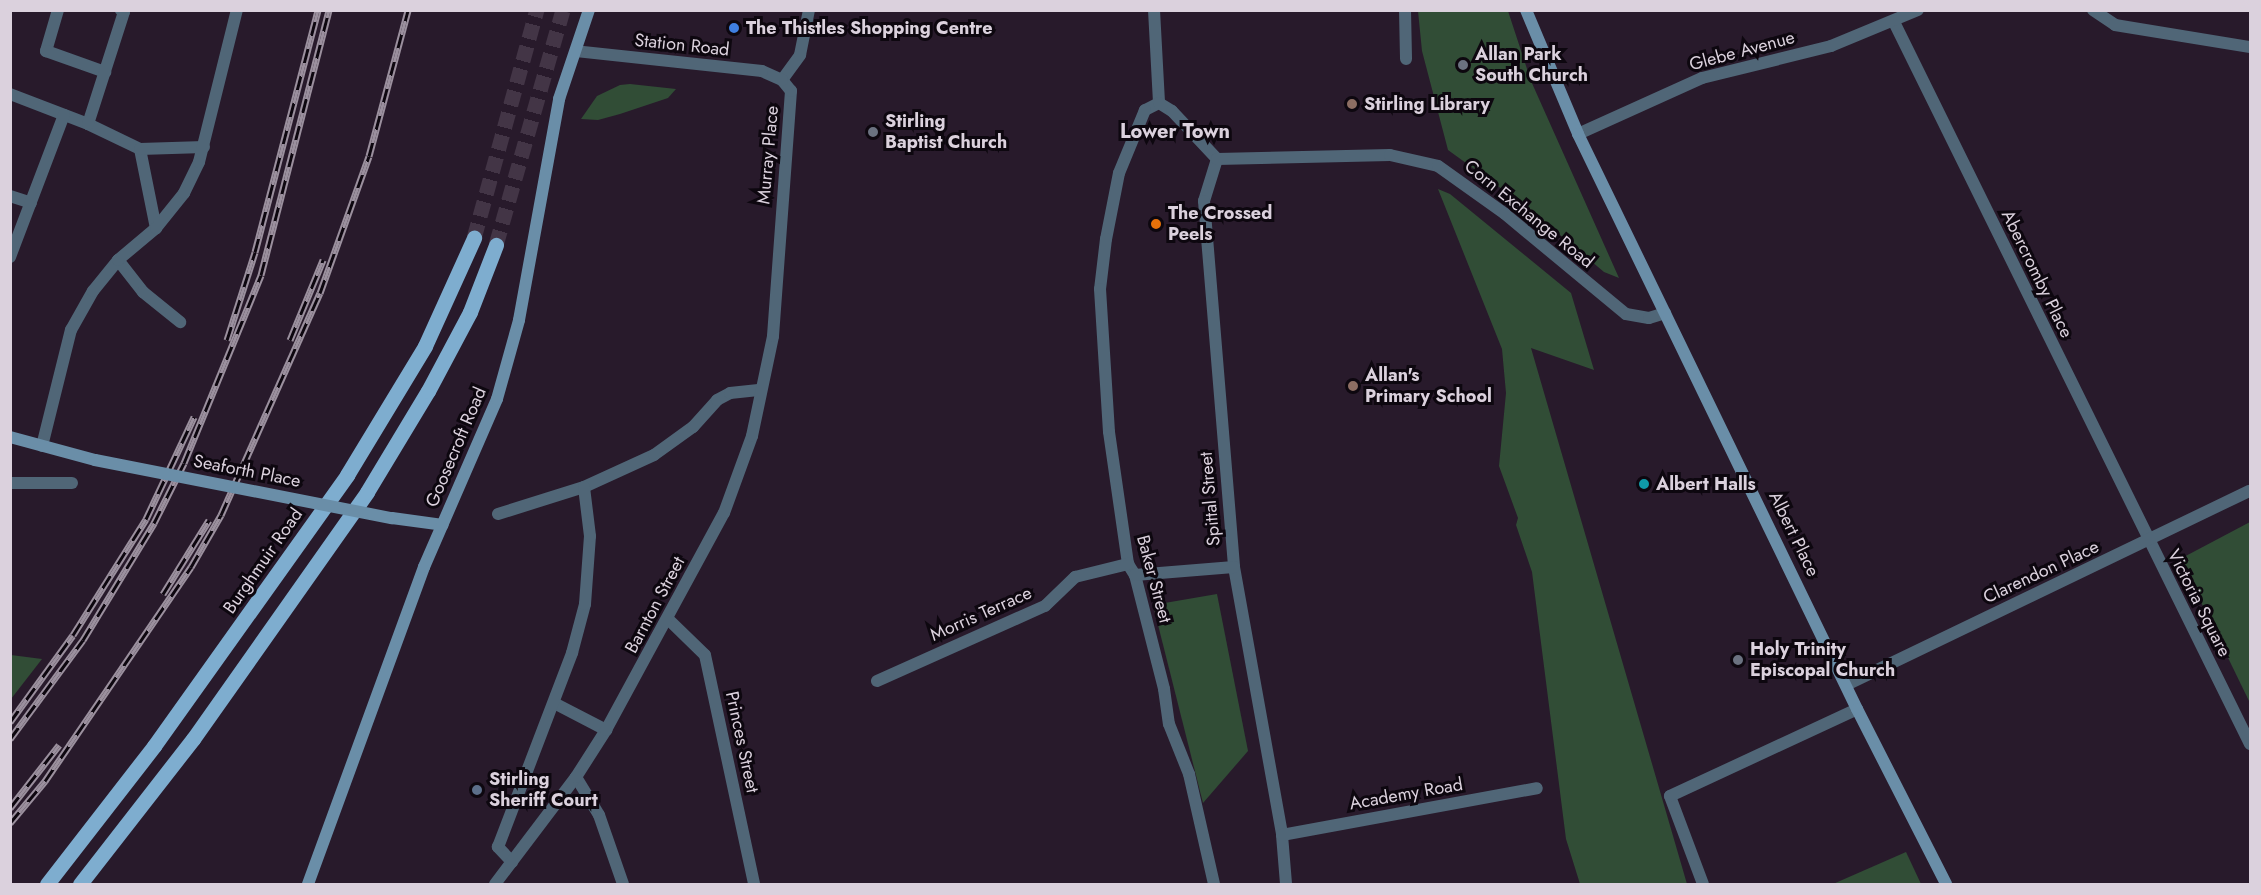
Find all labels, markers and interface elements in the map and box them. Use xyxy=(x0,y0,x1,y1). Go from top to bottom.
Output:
place label: The Thistles Shopping Centre xyxy=(746,17,993,39)
marker: The Thistles Shopping Centre xyxy=(727,21,741,35)
street label: Glebe Avenue xyxy=(1687,27,1797,75)
street label: Station Road xyxy=(633,29,731,61)
place label: Allan Park South Church xyxy=(1475,44,1588,86)
marker: Allan Park South Church xyxy=(1456,58,1470,72)
place label: Stirling Library xyxy=(1364,93,1490,115)
marker: Stirling Library xyxy=(1345,97,1359,111)
street label: Murray Place xyxy=(753,105,783,205)
place label: Stirling Baptist Church xyxy=(885,111,1007,154)
district label: Lower Town xyxy=(1120,119,1230,143)
marker: Stirling Baptist Church xyxy=(866,125,880,139)
street label: Corn Exchange Road xyxy=(1460,155,1598,273)
place label: The Crossed Peels xyxy=(1168,203,1272,246)
street label: Abercromby Place xyxy=(1997,207,2077,341)
marker: The Crossed Peels xyxy=(1149,217,1163,231)
place label: Allan's Primary School xyxy=(1365,365,1492,407)
marker: Allan's Primary School xyxy=(1346,379,1360,393)
street label: Goosecroft Road xyxy=(421,384,491,510)
street label: Seaforth Place xyxy=(192,450,302,492)
street label: Spittal Street xyxy=(1195,451,1225,547)
place label: Albert Halls xyxy=(1656,473,1756,495)
marker: Albert Halls xyxy=(1637,477,1651,491)
street label: Albert Place xyxy=(1764,488,1824,580)
street label: Burghmuir Road xyxy=(219,504,307,618)
street label: Baker Street xyxy=(1132,533,1176,625)
street label: Clarendon Place xyxy=(1980,536,2102,608)
street label: Victoria Square xyxy=(2163,546,2235,660)
street label: Barnton Street xyxy=(621,553,689,657)
street label: Morris Terrace xyxy=(927,582,1035,646)
place label: Holy Trinity Episcopal Church xyxy=(1750,639,1895,682)
marker: Holy Trinity Episcopal Church xyxy=(1731,653,1745,667)
street label: Princes Street xyxy=(721,689,763,795)
place label: Stirling Sheriff Court xyxy=(489,769,598,812)
street label: Academy Road xyxy=(1348,773,1464,815)
marker: Stirling Sheriff Court xyxy=(470,783,484,797)

